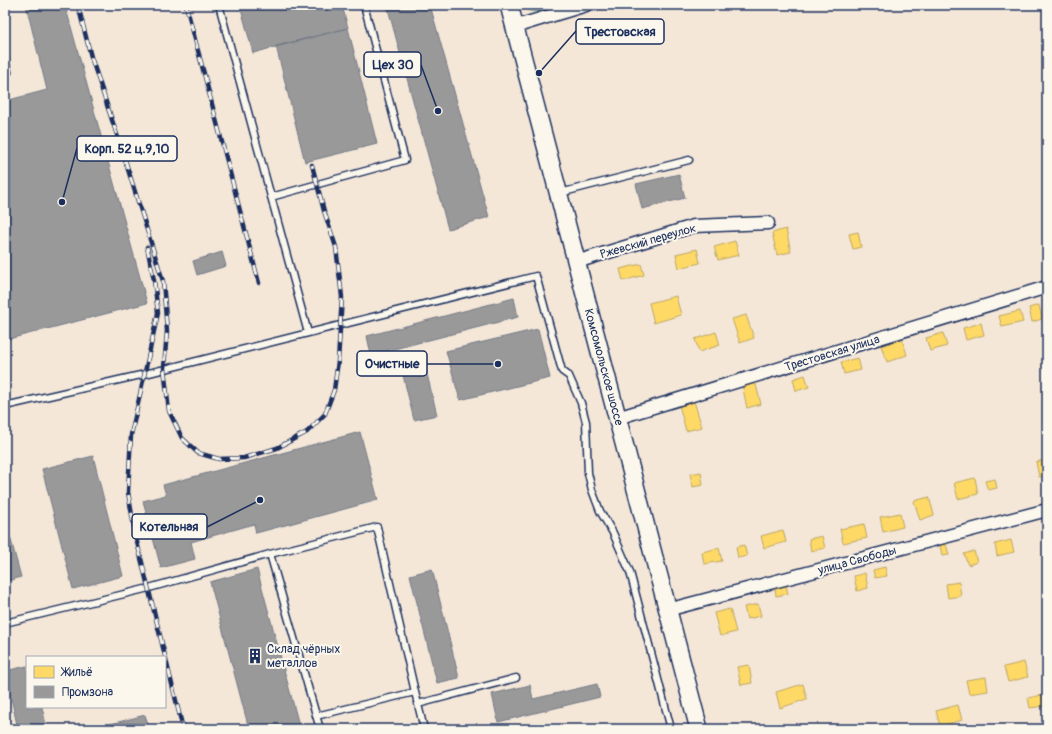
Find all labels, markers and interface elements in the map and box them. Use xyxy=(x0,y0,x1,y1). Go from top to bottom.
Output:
callout: Трестовская xyxy=(576,19,664,44)
text: Трестовская xyxy=(583,24,656,40)
callout: Цех 30 xyxy=(364,52,421,77)
text: Цех 30 xyxy=(372,57,414,73)
callout: Корп. 52 ц.9,10 xyxy=(77,136,177,161)
text: Корп. 52 ц.9,10 xyxy=(85,141,170,157)
street label: Ржевский переулок xyxy=(598,221,698,262)
street label: Комсомольское шоссе xyxy=(581,307,626,427)
street label: Трестовская улица xyxy=(783,332,882,375)
callout: Очистные xyxy=(357,351,427,376)
text: Очистные xyxy=(365,356,420,372)
callout: Котельная xyxy=(132,514,207,539)
text: Котельная xyxy=(140,519,198,535)
street label: улица Свободы xyxy=(815,543,898,578)
place label: Склад чёрных металлов xyxy=(267,642,340,671)
building icon: Склад чёрных металлов xyxy=(246,647,264,665)
legend xyxy=(26,656,166,708)
text: Жильё xyxy=(60,665,93,680)
text: Промзона xyxy=(62,685,113,700)

